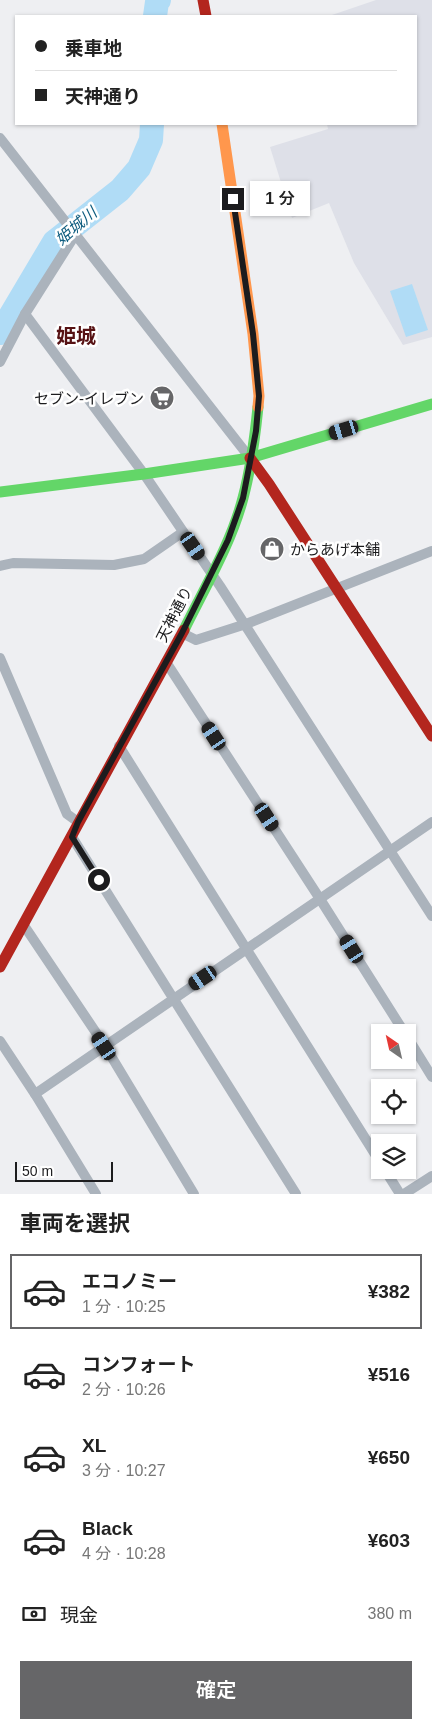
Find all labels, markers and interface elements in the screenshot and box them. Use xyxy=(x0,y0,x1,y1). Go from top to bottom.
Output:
text: 乗車地 xyxy=(65,38,122,59)
text: 天神通り xyxy=(65,86,141,107)
callout: 1 分 xyxy=(250,182,310,216)
route end xyxy=(222,188,244,210)
text: 1 分 xyxy=(265,190,295,207)
water label: 姫城川 xyxy=(52,203,101,248)
district label: 姫城 xyxy=(56,325,96,347)
supermarket icon: セブン-イレブン xyxy=(149,385,175,411)
place label: セブン-イレブン xyxy=(34,390,144,407)
car xyxy=(327,418,360,442)
car xyxy=(178,529,207,563)
shop icon: からあげ本舗 xyxy=(259,536,285,562)
place label: からあげ本舗 xyxy=(290,541,380,558)
street label: 天神通り xyxy=(153,583,195,645)
car xyxy=(199,719,228,753)
car xyxy=(252,800,281,834)
route start xyxy=(88,869,110,891)
car xyxy=(337,932,366,966)
car xyxy=(186,963,219,993)
north arrow xyxy=(371,1024,416,1069)
map controls xyxy=(371,1024,416,1179)
car xyxy=(89,1029,118,1063)
button: locate xyxy=(371,1079,416,1124)
button: layers xyxy=(371,1134,416,1179)
scale bar xyxy=(15,1159,112,1182)
text: 50 m xyxy=(22,1163,53,1179)
text: 車両を選択 xyxy=(20,1211,130,1236)
icon: car xyxy=(22,1269,67,1314)
text: エコノミー xyxy=(82,1271,177,1292)
text: ¥382 xyxy=(368,1281,410,1302)
text: 1 分 · 10:25 xyxy=(82,1298,166,1315)
icon: car xyxy=(22,1352,67,1397)
text: コンフォート xyxy=(82,1354,195,1375)
text: ¥516 xyxy=(368,1364,410,1385)
text: 2 分 · 10:26 xyxy=(82,1381,166,1398)
icon: car xyxy=(22,1435,67,1480)
text: XL xyxy=(82,1435,106,1456)
text: ¥650 xyxy=(368,1447,410,1468)
text: 3 分 · 10:27 xyxy=(82,1462,166,1479)
icon: car xyxy=(22,1518,67,1563)
text: Black xyxy=(82,1518,133,1539)
text: ¥603 xyxy=(368,1530,410,1551)
text: 4 分 · 10:28 xyxy=(82,1545,166,1562)
icon: cash xyxy=(20,1600,48,1628)
text: 現金 xyxy=(60,1605,98,1626)
text: 380 m xyxy=(368,1605,412,1622)
button: 確定 xyxy=(20,1661,412,1719)

